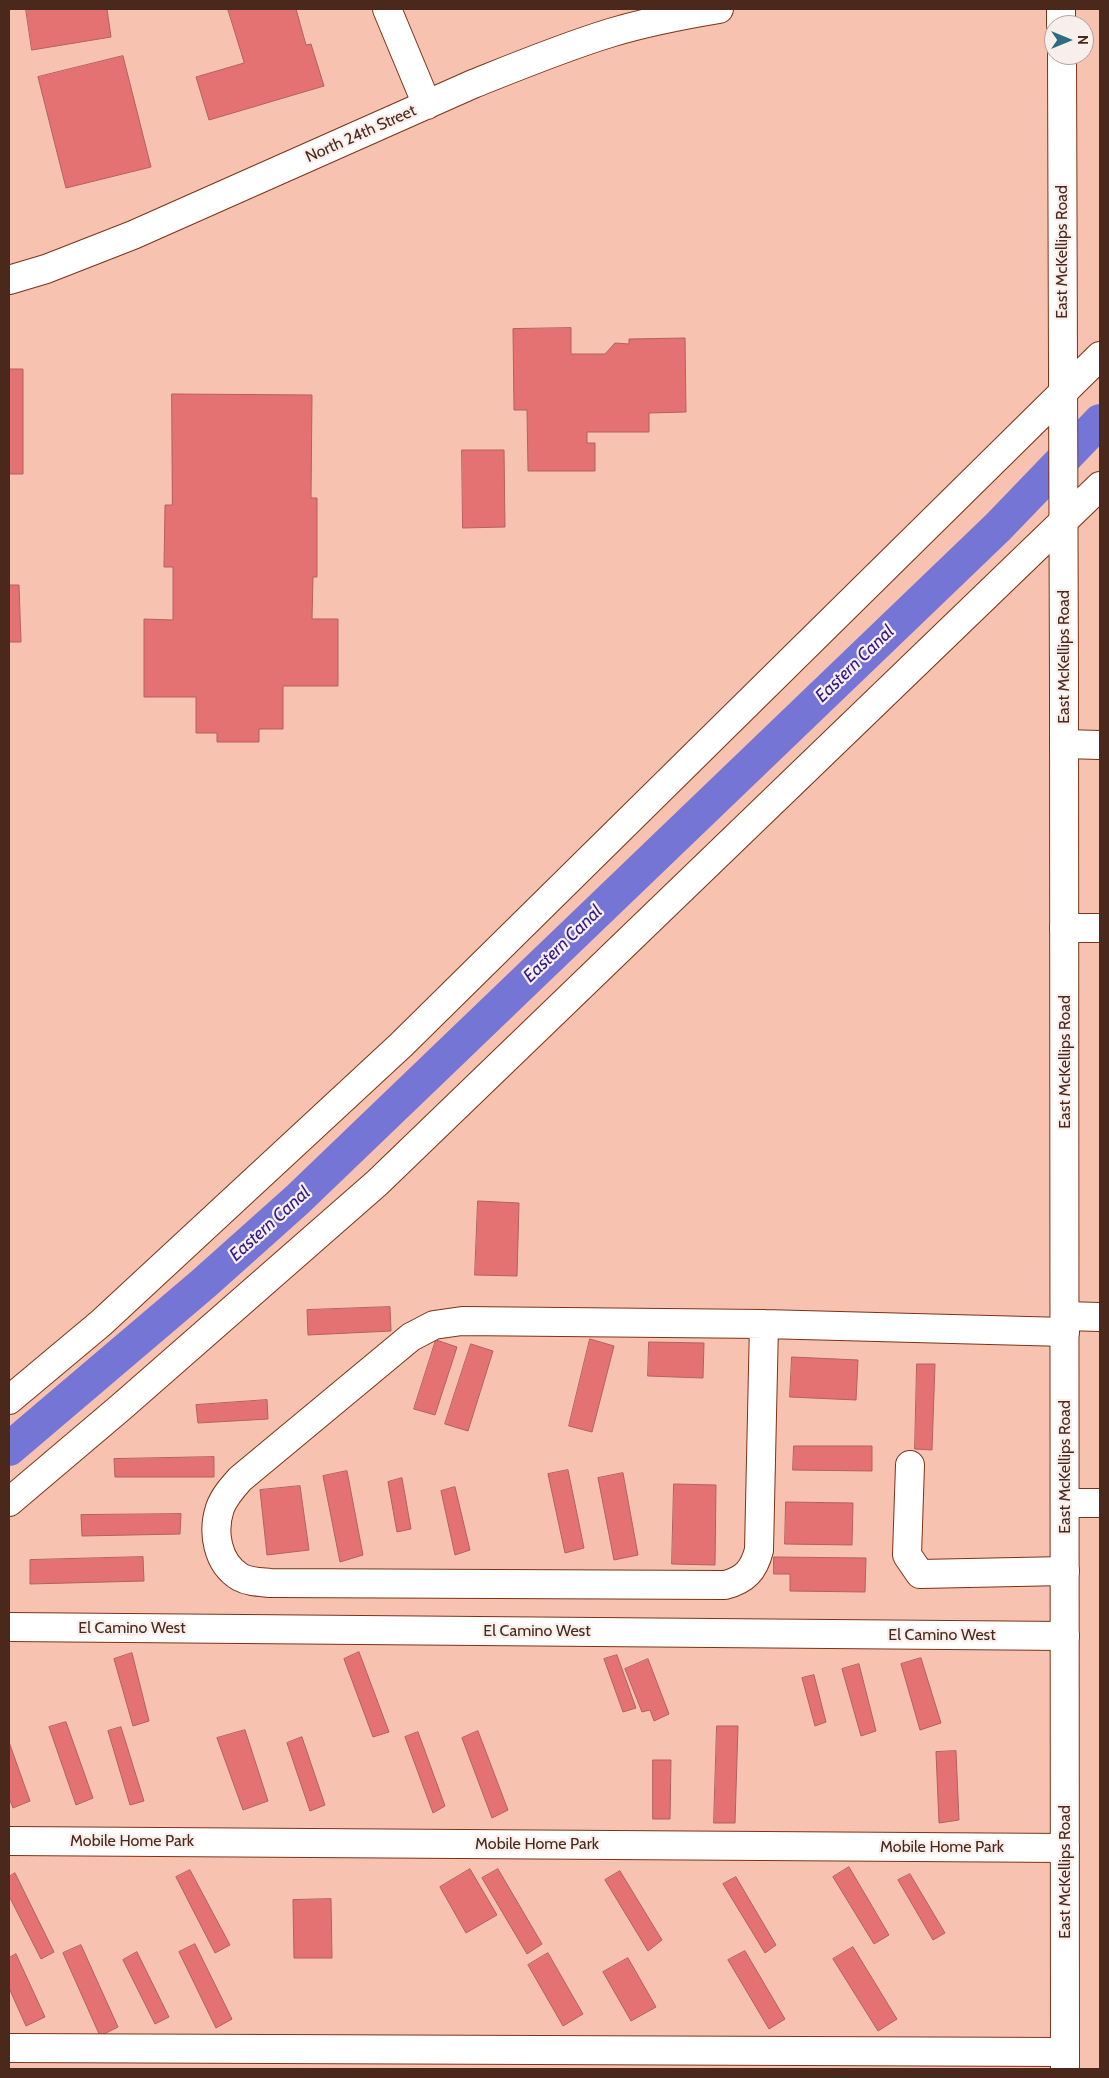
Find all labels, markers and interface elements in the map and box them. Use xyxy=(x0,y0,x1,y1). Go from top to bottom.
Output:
north arrow xyxy=(1044,15,1094,65)
text: N xyxy=(1074,35,1092,45)
street label: North 24th Street xyxy=(303,101,419,167)
street label: East McKellips Road xyxy=(1052,185,1072,319)
street label: East McKellips Road xyxy=(1054,590,1074,724)
water label: Eastern Canal xyxy=(811,621,899,707)
water label: Eastern Canal xyxy=(519,901,607,987)
street label: East McKellips Road xyxy=(1055,995,1075,1129)
water label: Eastern Canal xyxy=(225,1182,315,1266)
street label: East McKellips Road xyxy=(1055,1400,1075,1534)
street label: El Camino West xyxy=(78,1618,186,1638)
street label: El Camino West xyxy=(483,1621,591,1641)
street label: El Camino West xyxy=(888,1625,996,1645)
street label: East McKellips Road xyxy=(1055,1805,1075,1939)
street label: Mobile Home Park xyxy=(70,1831,194,1851)
street label: Mobile Home Park xyxy=(475,1834,599,1854)
street label: Mobile Home Park xyxy=(880,1837,1004,1857)

